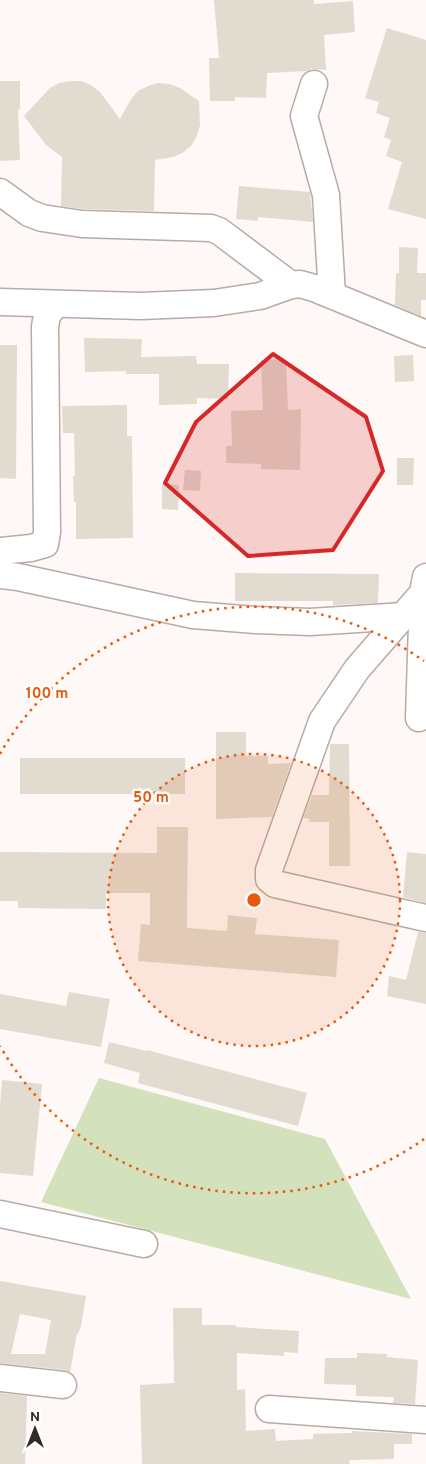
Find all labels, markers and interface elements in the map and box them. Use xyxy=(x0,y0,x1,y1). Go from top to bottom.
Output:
text: 100 m xyxy=(26,685,68,704)
text: 50 m xyxy=(133,789,169,808)
centre of rings xyxy=(245,891,263,909)
north arrow xyxy=(10,1404,60,1454)
text: N xyxy=(30,1409,40,1426)

